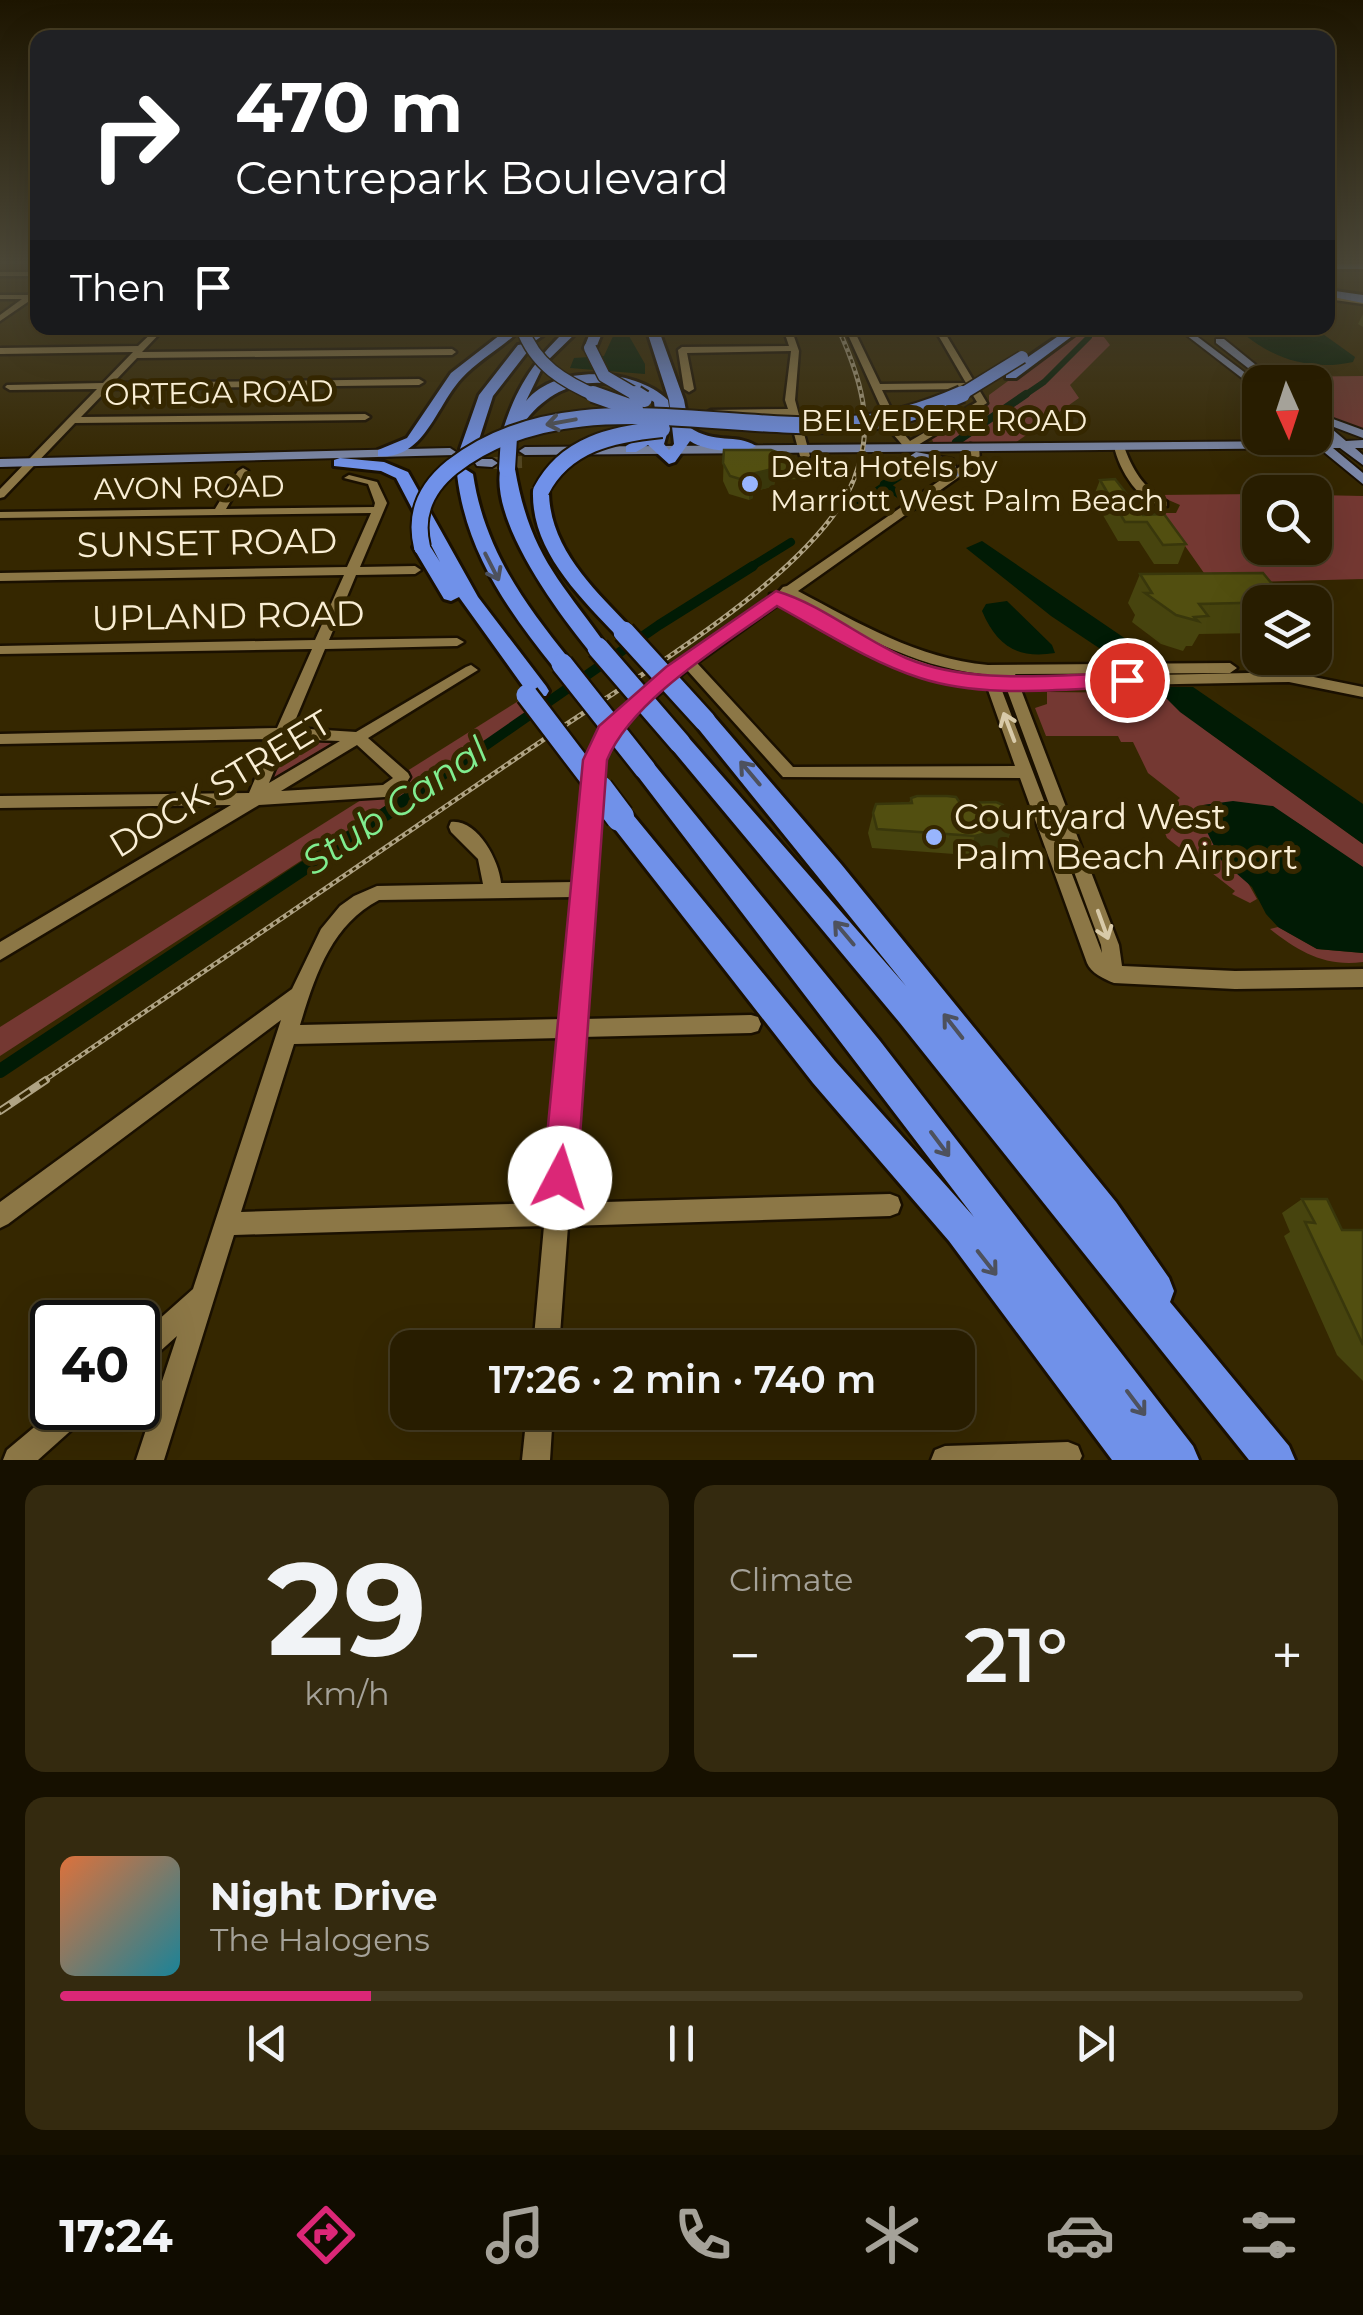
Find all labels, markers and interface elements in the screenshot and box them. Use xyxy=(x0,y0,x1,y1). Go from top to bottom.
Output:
text: 470 m xyxy=(235,64,463,150)
icon: right xyxy=(70,70,200,200)
text: Centrepark Boulevard xyxy=(235,150,729,205)
icon: arrive xyxy=(186,260,241,315)
text: Then xyxy=(70,264,166,311)
north arrow xyxy=(1242,365,1332,455)
map controls xyxy=(1242,365,1332,675)
street label: ORTEGA ROAD xyxy=(104,372,334,413)
street label: BELVEDERE ROAD xyxy=(801,402,1087,439)
one-way arrow xyxy=(545,413,578,432)
place label: Delta Hotels by Marriott West Palm Beach xyxy=(770,448,1165,519)
street label: AVON ROAD xyxy=(93,467,285,508)
marker: Delta Hotels by Marriott West Palm Beach xyxy=(739,473,761,495)
button: search xyxy=(1242,475,1332,565)
street label: SUNSET ROAD xyxy=(77,519,337,566)
one-way arrow xyxy=(483,551,502,581)
button: layers xyxy=(1242,585,1332,675)
street label: UPLAND ROAD xyxy=(91,592,365,639)
pin xyxy=(1085,638,1170,723)
icon: arrive xyxy=(1100,653,1155,708)
street label: DOCK STREET xyxy=(101,701,338,867)
one-way arrow xyxy=(999,712,1017,743)
water label: Stub Canal xyxy=(293,726,497,885)
one-way arrow xyxy=(739,760,761,786)
place label: Courtyard West Palm Beach Airport xyxy=(954,795,1298,878)
marker: Courtyard West Palm Beach Airport xyxy=(923,826,945,848)
one-way arrow xyxy=(1095,909,1113,939)
one-way arrow xyxy=(833,921,855,947)
one-way arrow xyxy=(942,1013,963,1040)
position arrow xyxy=(508,1126,612,1230)
one-way arrow xyxy=(929,1130,950,1157)
one-way arrow xyxy=(976,1249,998,1275)
speed limit sign: 40 xyxy=(30,1300,160,1430)
text: 17:26 · 2 min · 740 m xyxy=(489,1356,876,1403)
one-way arrow xyxy=(1125,1389,1146,1416)
text: 29 xyxy=(267,1529,427,1688)
text: Climate xyxy=(729,1560,853,1599)
text: 21° xyxy=(964,1609,1068,1701)
text: − xyxy=(729,1622,761,1689)
text: + xyxy=(1271,1622,1303,1689)
text: km/h xyxy=(304,1674,390,1713)
text: Night Drive xyxy=(210,1873,437,1920)
text: The Halogens xyxy=(210,1920,430,1959)
icon: previous xyxy=(240,2016,295,2071)
icon: pause xyxy=(654,2016,709,2071)
icon: next xyxy=(1068,2016,1123,2071)
icon: directions xyxy=(291,2200,361,2270)
icon: music xyxy=(480,2200,550,2270)
icon: phone xyxy=(668,2200,738,2270)
icon: climate xyxy=(857,2200,927,2270)
icon: car xyxy=(1045,2200,1115,2270)
icon: filters xyxy=(1234,2200,1304,2270)
text: 17:24 xyxy=(59,2208,173,2263)

